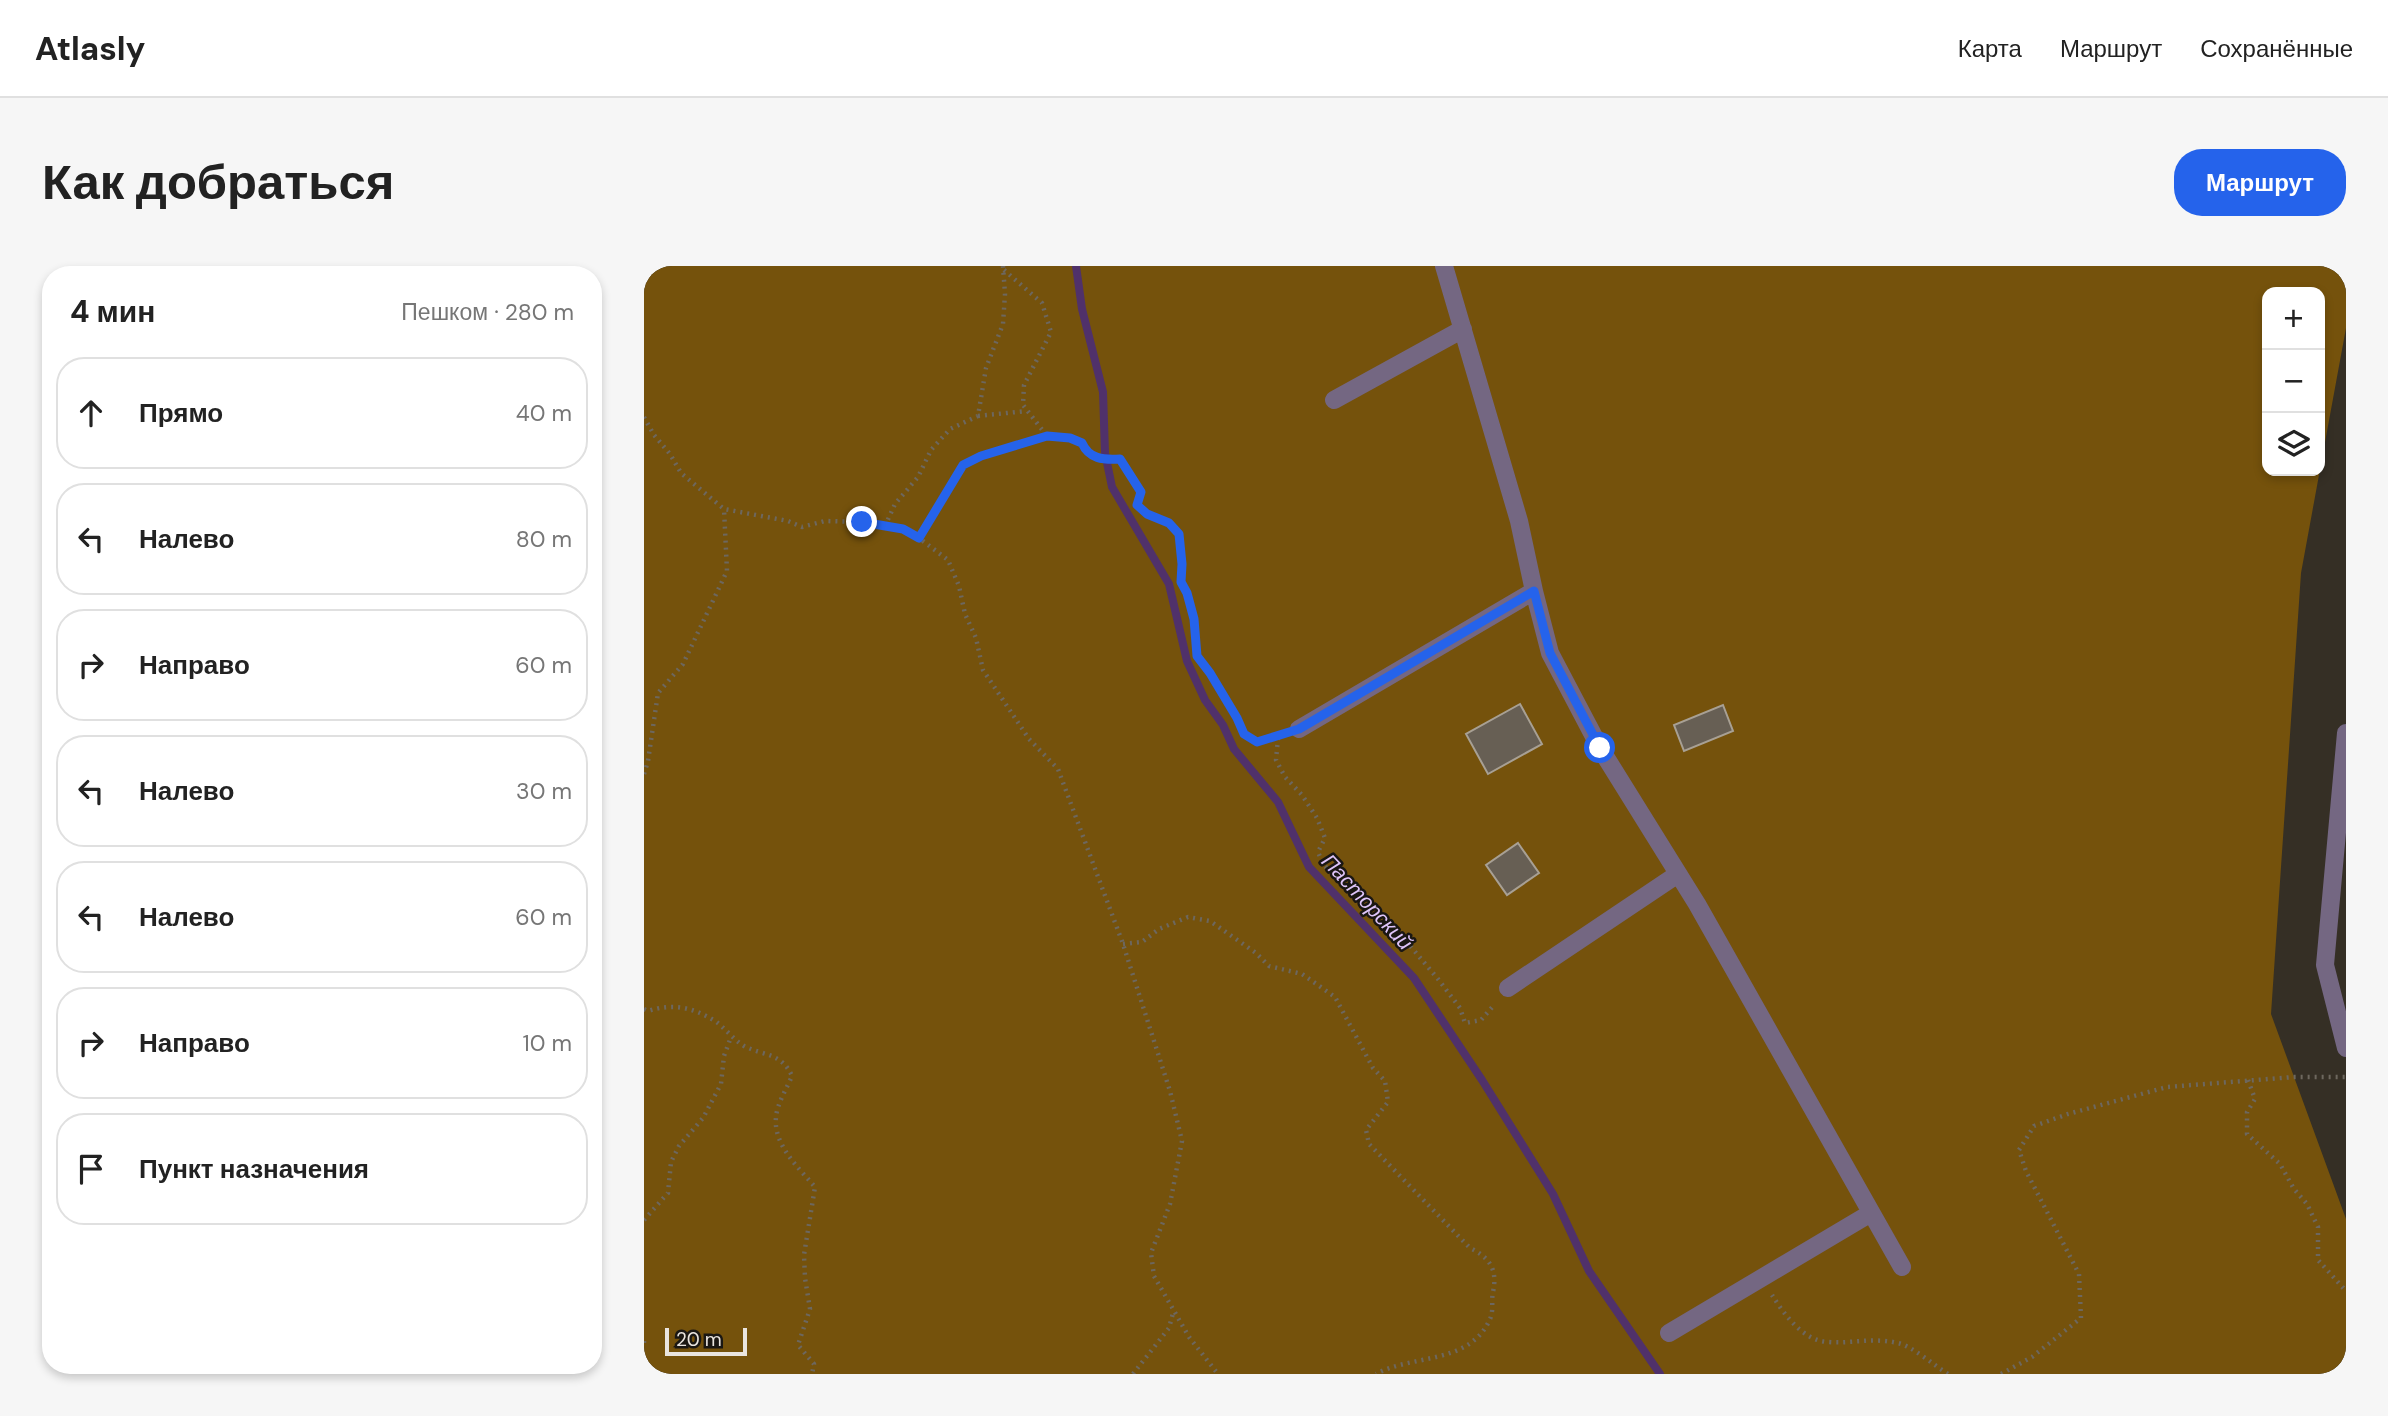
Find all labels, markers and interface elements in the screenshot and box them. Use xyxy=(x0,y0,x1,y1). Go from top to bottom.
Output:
text: Atlasly xyxy=(35,27,145,70)
text: Карта xyxy=(1958,33,2022,64)
text: Маршрут xyxy=(2060,33,2162,64)
text: Сохранённые xyxy=(2200,33,2353,64)
button: Маршрут xyxy=(2174,149,2346,216)
text: Как добраться xyxy=(42,150,394,214)
map controls xyxy=(2262,287,2325,476)
button: + xyxy=(2262,287,2325,350)
text: 4 мин xyxy=(70,292,155,331)
text: Пешком · 280 m xyxy=(401,297,574,327)
button: − xyxy=(2262,350,2325,413)
icon: ahead xyxy=(72,394,110,432)
text: Прямо xyxy=(139,396,223,430)
text: 40 m xyxy=(516,398,572,428)
button: layers xyxy=(2262,413,2325,476)
route end xyxy=(846,506,877,537)
icon: left xyxy=(72,520,110,558)
text: Налево xyxy=(139,522,234,556)
text: 80 m xyxy=(516,524,572,554)
icon: right xyxy=(72,646,110,684)
text: Направо xyxy=(139,648,250,682)
text: 60 m xyxy=(515,650,572,680)
route start xyxy=(1584,732,1615,763)
icon: left xyxy=(72,772,110,810)
text: Налево xyxy=(139,774,234,808)
text: 30 m xyxy=(516,776,572,806)
water label: Пасторский xyxy=(1315,848,1419,956)
icon: left xyxy=(72,898,110,936)
text: Налево xyxy=(139,900,234,934)
text: 60 m xyxy=(515,902,572,932)
icon: right xyxy=(72,1024,110,1062)
text: Направо xyxy=(139,1026,250,1060)
text: 10 m xyxy=(522,1028,572,1058)
icon: arrive xyxy=(72,1150,110,1188)
text: Пункт назначения xyxy=(139,1152,369,1186)
scale bar xyxy=(665,1325,747,1357)
text: 20 m xyxy=(676,1327,722,1352)

